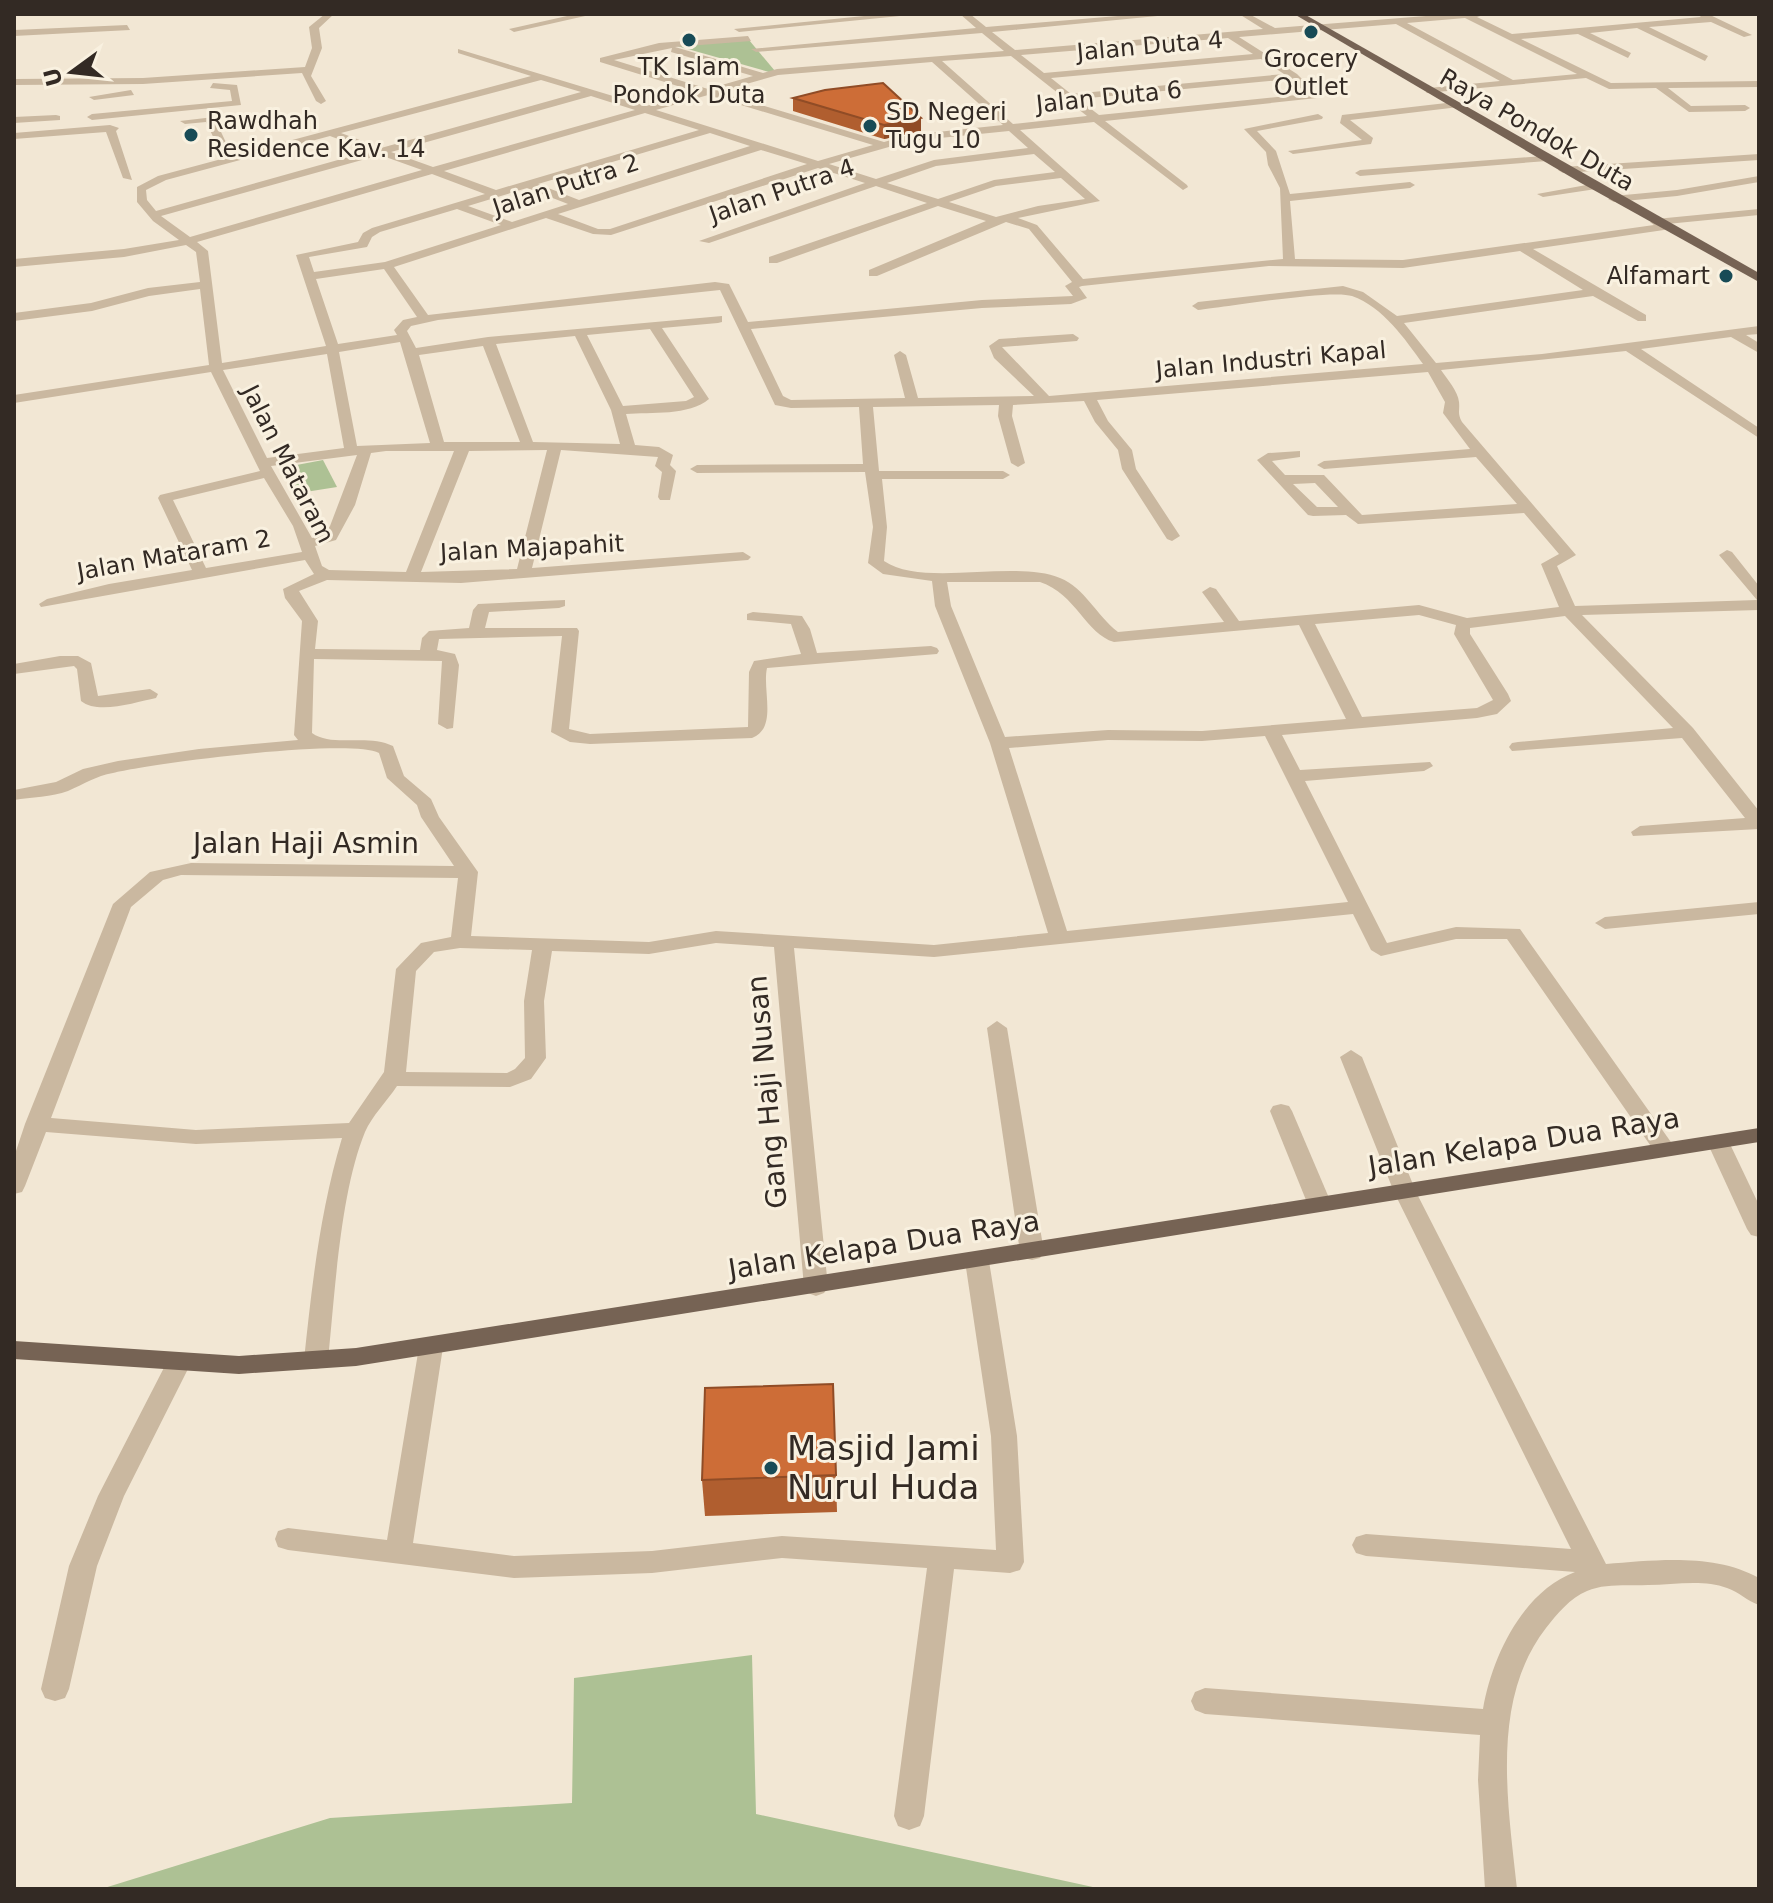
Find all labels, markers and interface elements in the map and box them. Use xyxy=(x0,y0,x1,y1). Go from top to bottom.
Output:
marker: Grocery Outlet xyxy=(1302,23,1320,41)
street label: Jalan Duta 4 xyxy=(1074,26,1224,67)
marker: TK Islam Pondok Duta xyxy=(680,31,698,49)
north arrow xyxy=(32,32,112,112)
place label: Grocery Outlet xyxy=(1264,45,1358,101)
place label: TK Islam Pondok Duta xyxy=(613,53,765,109)
street label: Raya Pondok Duta xyxy=(1435,63,1639,197)
text: U xyxy=(39,65,68,89)
street label: Jalan Duta 6 xyxy=(1033,75,1183,119)
place label: SD Negeri Tugu 10 xyxy=(885,98,1007,154)
place label: Rawdhah Residence Kav. 14 xyxy=(207,107,426,163)
marker: SD Negeri Tugu 10 xyxy=(861,117,879,135)
marker: Rawdhah Residence Kav. 14 xyxy=(182,126,200,144)
street label: Jalan Putra 2 xyxy=(487,148,643,222)
street label: Jalan Putra 4 xyxy=(704,153,858,230)
place label: Alfamart xyxy=(1606,262,1710,290)
marker: Alfamart xyxy=(1717,267,1735,285)
street label: Jalan Industri Kapal xyxy=(1153,336,1388,384)
street label: Jalan Mataram xyxy=(235,379,340,548)
street label: Jalan Mataram 2 xyxy=(73,524,273,586)
street label: Jalan Majapahit xyxy=(437,529,625,567)
street label: Jalan Haji Asmin xyxy=(191,827,419,860)
street label: Gang Haji Nusan xyxy=(740,974,794,1210)
street label: Jalan Kelapa Dua Raya xyxy=(1364,1101,1682,1183)
street label: Jalan Kelapa Dua Raya xyxy=(724,1204,1042,1286)
place label: Masjid Jami Nurul Huda xyxy=(787,1428,980,1507)
marker: Masjid Jami Nurul Huda xyxy=(762,1459,780,1477)

